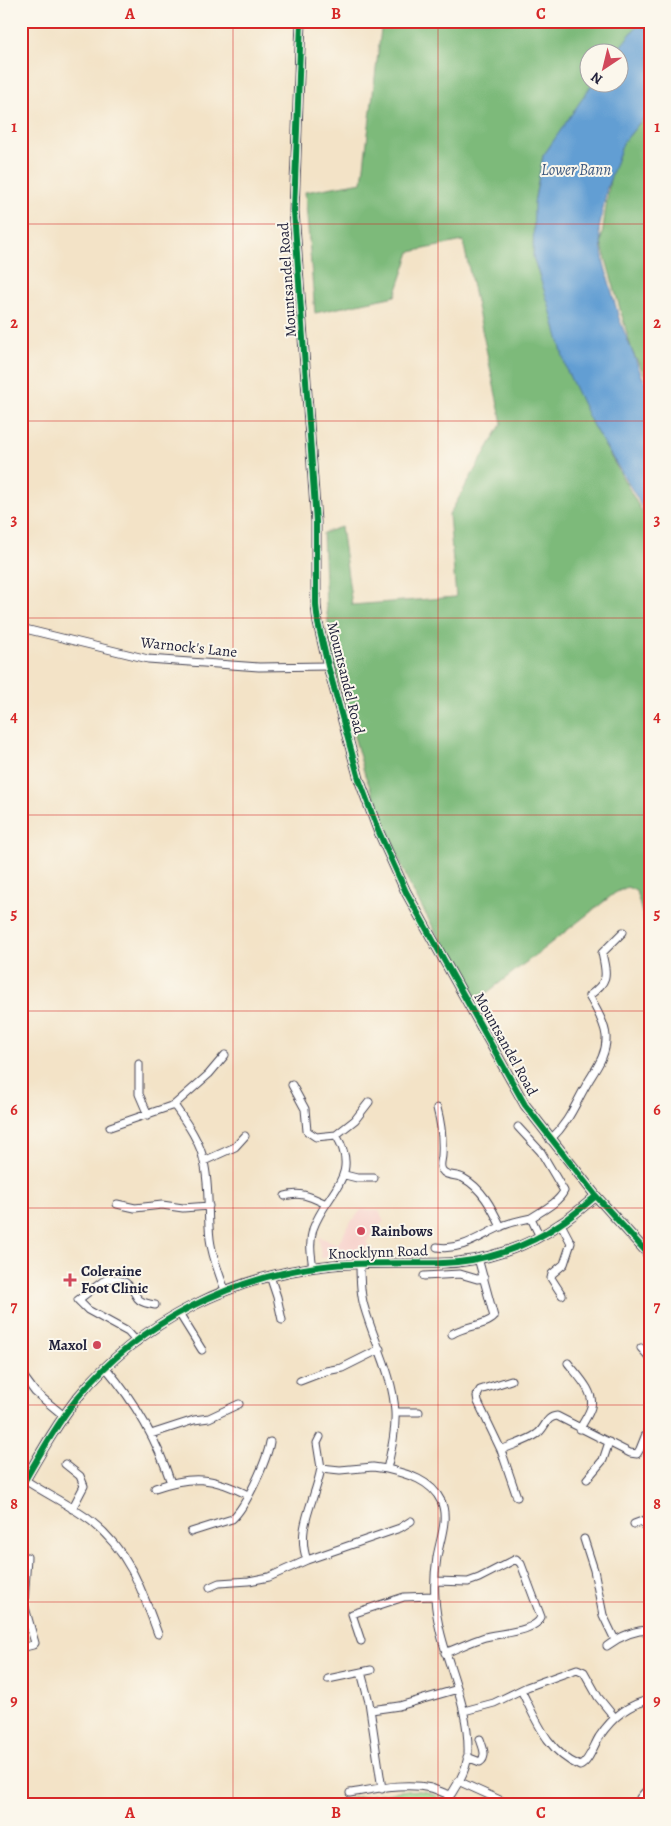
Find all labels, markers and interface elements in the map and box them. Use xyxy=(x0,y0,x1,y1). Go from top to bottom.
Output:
text: A xyxy=(124,3,136,25)
text: B xyxy=(331,3,341,25)
text: C xyxy=(536,3,546,25)
north arrow xyxy=(578,42,628,92)
text: N xyxy=(587,68,606,89)
text: 1 xyxy=(11,116,17,138)
text: 1 xyxy=(654,116,660,138)
water label: Lower Bann xyxy=(541,159,611,181)
street label: Mountsandel Road xyxy=(273,221,301,338)
text: 2 xyxy=(10,312,18,334)
text: 2 xyxy=(653,312,661,334)
text: 3 xyxy=(11,509,18,531)
text: 3 xyxy=(654,509,661,531)
street label: Mountsandel Road xyxy=(322,620,370,737)
street label: Warnock's Lane xyxy=(139,632,238,662)
text: 4 xyxy=(10,706,18,728)
text: 4 xyxy=(653,706,661,728)
text: 5 xyxy=(11,903,18,925)
text: 5 xyxy=(654,903,661,925)
street label: Mountsandel Road xyxy=(469,989,543,1100)
text: 6 xyxy=(10,1099,18,1121)
text: 6 xyxy=(653,1099,661,1121)
place label: Rainbows xyxy=(371,1221,433,1241)
marker: Rainbows xyxy=(355,1225,367,1237)
street label: Knocklynn Road xyxy=(328,1240,429,1264)
place label: Coleraine Foot Clinic xyxy=(81,1261,148,1298)
marker: Coleraine Foot Clinic xyxy=(63,1273,77,1287)
text: 7 xyxy=(11,1296,18,1318)
text: 7 xyxy=(654,1296,661,1318)
place label: Maxol xyxy=(48,1335,87,1355)
marker: Maxol xyxy=(91,1339,103,1351)
text: 8 xyxy=(10,1493,18,1515)
text: 8 xyxy=(653,1493,661,1515)
text: 9 xyxy=(10,1690,18,1712)
text: 9 xyxy=(653,1690,661,1712)
text: A xyxy=(124,1802,136,1824)
text: B xyxy=(331,1802,341,1824)
text: C xyxy=(536,1802,546,1824)

